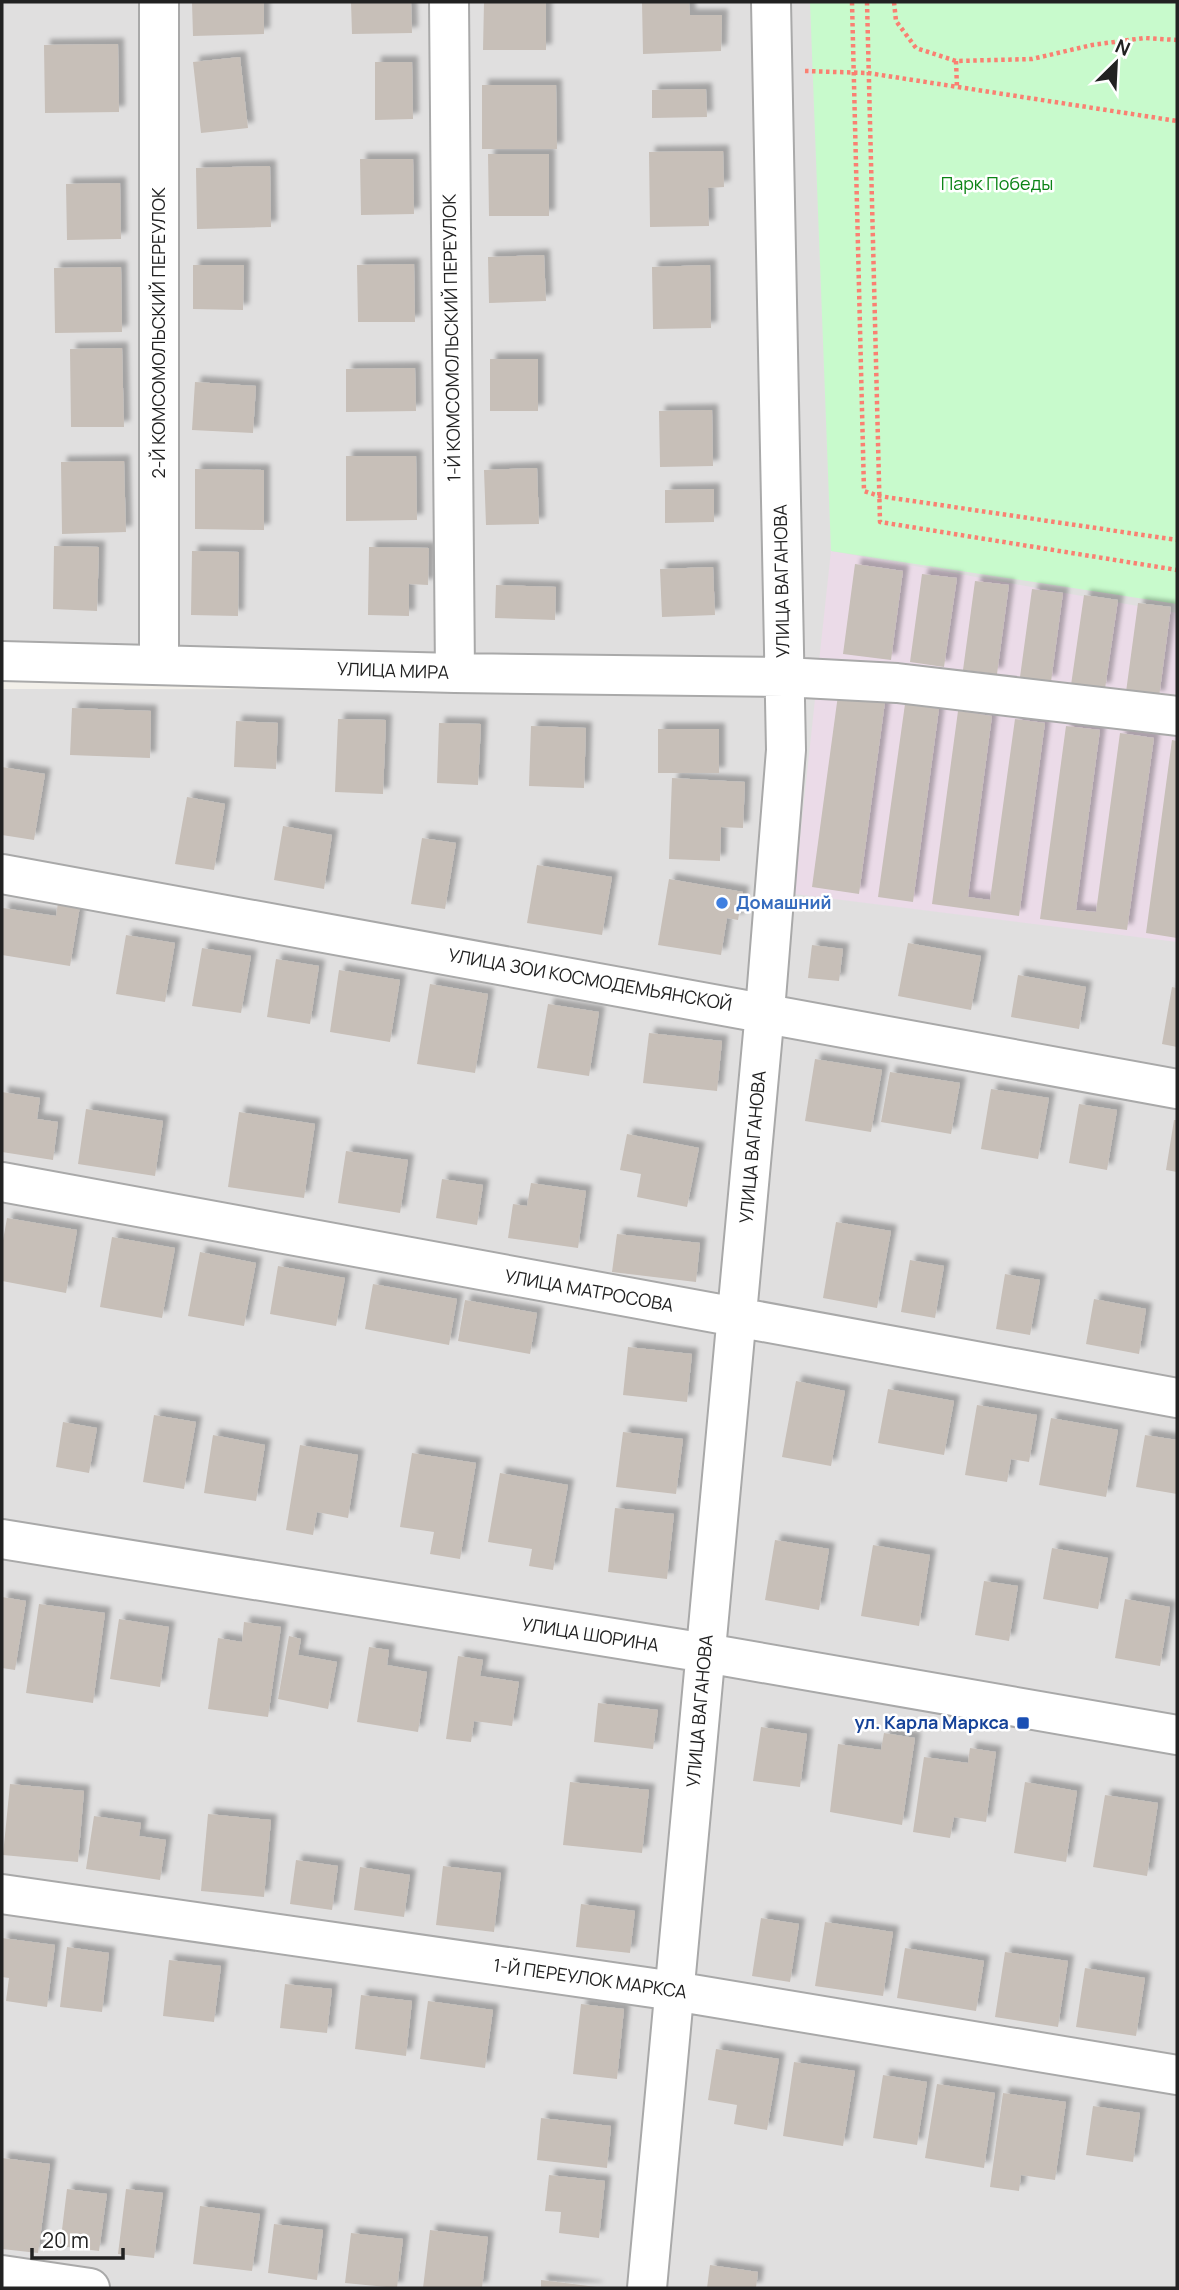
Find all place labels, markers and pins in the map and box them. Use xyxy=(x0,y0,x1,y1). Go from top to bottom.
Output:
place label: Домашний xyxy=(736,890,831,914)
marker: Домашний xyxy=(714,895,730,911)
place label: ул. Карла Маркса xyxy=(854,1710,1009,1734)
marker: ул. Карла Маркса xyxy=(1015,1715,1031,1731)

